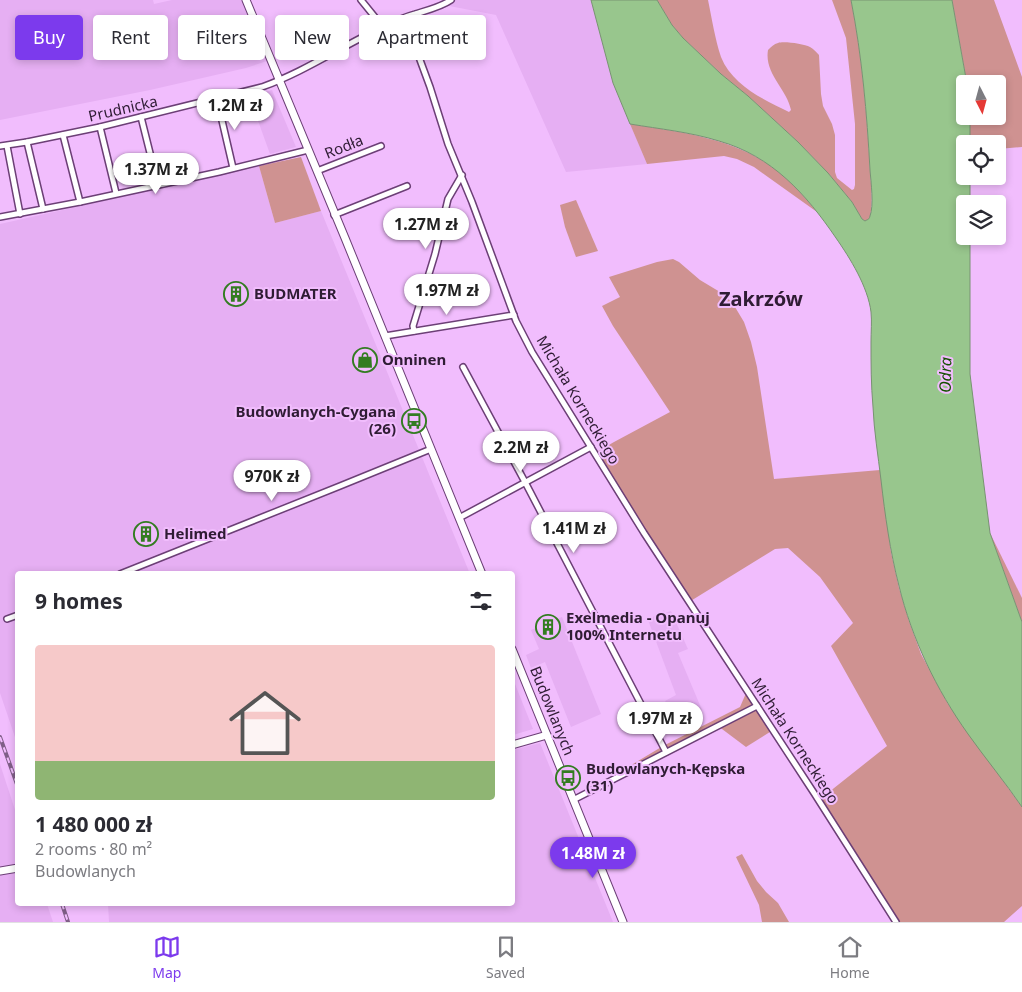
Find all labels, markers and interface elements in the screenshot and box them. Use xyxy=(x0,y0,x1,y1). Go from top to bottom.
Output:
chip: Buy xyxy=(15,15,83,60)
chip: Rent xyxy=(93,15,168,60)
chip: Filters xyxy=(178,15,265,60)
chip: New xyxy=(275,15,349,60)
chip: Apartment xyxy=(359,15,486,60)
north arrow xyxy=(956,75,1006,125)
map controls xyxy=(956,75,1006,245)
pin: 1.2M zł xyxy=(189,88,281,131)
street label: Prudnicka xyxy=(86,90,159,126)
text: 1.2M zł xyxy=(208,94,262,116)
street label: Rodła xyxy=(321,129,366,163)
button: locate xyxy=(956,135,1006,185)
pin: 1.37M zł xyxy=(104,152,208,195)
text: 1.37M zł xyxy=(124,158,188,180)
button: layers xyxy=(956,195,1006,245)
pin: 1.27M zł xyxy=(374,208,478,250)
text: 1.27M zł xyxy=(394,213,458,235)
pin: 1.97M zł xyxy=(395,274,499,316)
text: 1.97M zł xyxy=(415,279,479,301)
building icon: BUDMATER xyxy=(223,281,249,307)
place label: BUDMATER xyxy=(254,283,337,303)
district label: Zakrzów xyxy=(719,285,803,312)
street label: Michała Korneckiego xyxy=(533,331,625,467)
shop icon: Onninen xyxy=(352,347,378,373)
place label: Onninen xyxy=(382,349,446,369)
water label: Odra xyxy=(934,357,956,393)
place label: Budowlanych-Cygana (26) xyxy=(235,401,396,438)
bus stop icon: Budowlanych-Cygana (26) xyxy=(401,408,427,434)
pin: 2.2M zł xyxy=(475,430,567,473)
text: 2.2M zł xyxy=(494,436,548,458)
pin: 970K zł xyxy=(226,460,318,502)
text: 970K zł xyxy=(244,465,300,487)
pin: 1.41M zł xyxy=(522,512,626,554)
text: 1.41M zł xyxy=(542,517,606,539)
building icon: Helimed xyxy=(133,521,159,547)
place label: Helimed xyxy=(164,523,226,543)
text: 9 homes xyxy=(35,587,123,615)
icon: filters xyxy=(467,587,495,615)
place label: Exelmedia - Opanuj 100% Internetu xyxy=(566,607,710,644)
building icon: Exelmedia - Opanuj 100% Internetu xyxy=(535,614,561,640)
street label: Budowlanych xyxy=(526,663,580,758)
street label: Michała Korneckiego xyxy=(748,674,844,807)
icon: home xyxy=(220,678,310,768)
pin: 1.97M zł xyxy=(608,702,712,744)
text: 1.97M zł xyxy=(628,707,692,729)
place label: Budowlanych-Kępska (31) xyxy=(586,758,745,795)
bus stop icon: Budowlanych-Kępska (31) xyxy=(555,765,581,791)
text: 1 480 000 zł xyxy=(35,810,152,838)
pin: 1.48M zł xyxy=(541,836,645,879)
text: 2 rooms · 80 m² xyxy=(35,838,152,860)
text: 1.48M zł xyxy=(561,842,625,864)
text: Budowlanych xyxy=(35,860,136,882)
tab: Map xyxy=(152,933,181,982)
tab: Saved xyxy=(486,933,525,982)
tab: Home xyxy=(830,933,870,982)

